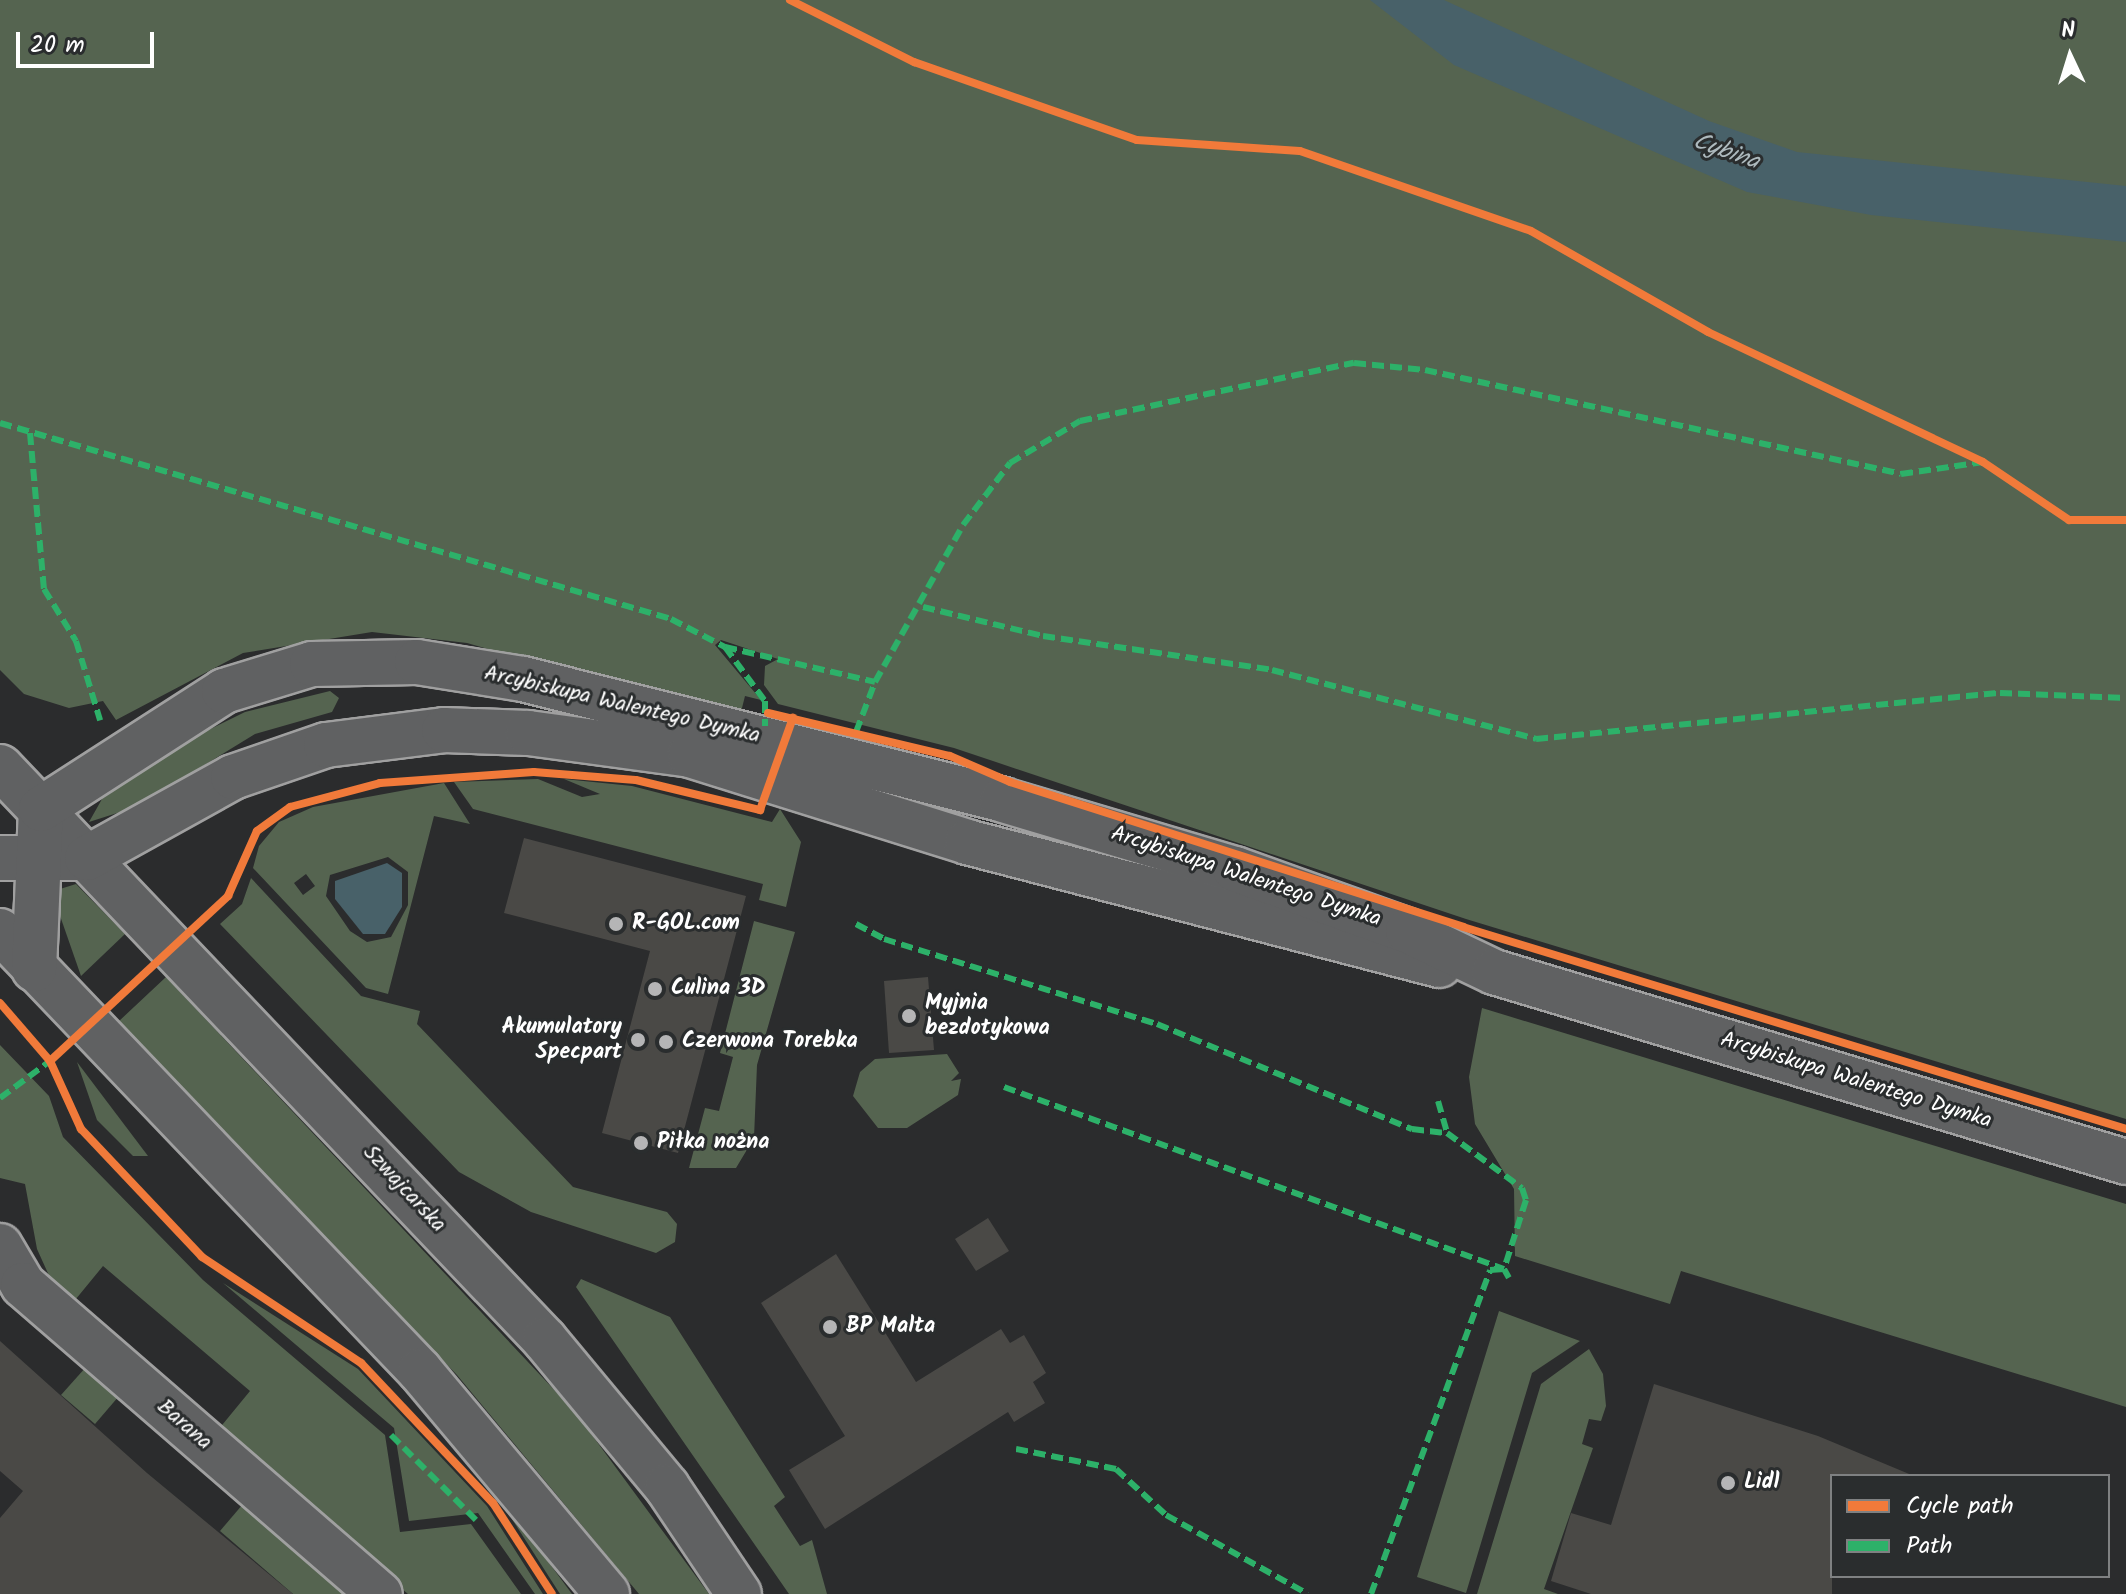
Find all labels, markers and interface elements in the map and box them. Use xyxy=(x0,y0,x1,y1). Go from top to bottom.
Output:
text: N xyxy=(2060,14,2076,50)
scale bar xyxy=(20,16,158,66)
north arrow xyxy=(2030,16,2110,96)
text: 20 m xyxy=(30,26,85,65)
water label: Cybina xyxy=(1689,127,1763,177)
street label: Arcybiskupa Walentego Dymka xyxy=(481,660,763,750)
street label: Arcybiskupa Walentego Dymka xyxy=(1108,821,1384,933)
place label: R-GOL.com xyxy=(632,911,740,937)
marker: R-GOL.com xyxy=(607,915,625,933)
place label: Culina 3D xyxy=(671,976,765,1002)
marker: Culina 3D xyxy=(646,980,664,998)
place label: Myjnia bezdotykowa xyxy=(925,990,1050,1042)
marker: Myjnia bezdotykowa xyxy=(900,1007,918,1025)
place label: Akumulatory Specpart xyxy=(501,1014,622,1066)
street label: Arcybiskupa Walentego Dymka xyxy=(1717,1027,1995,1135)
place label: Czerwona Torebka xyxy=(682,1029,858,1055)
marker: Akumulatory Specpart xyxy=(629,1031,647,1049)
marker: Czerwona Torebka xyxy=(657,1033,675,1051)
place label: Piłka nożna xyxy=(657,1130,769,1156)
marker: Piłka nożna xyxy=(632,1134,650,1152)
street label: Szwajcarska xyxy=(357,1140,451,1238)
place label: BP Malta xyxy=(846,1314,935,1340)
marker: BP Malta xyxy=(821,1318,839,1336)
street label: Barana xyxy=(151,1394,217,1456)
place label: Lidl xyxy=(1744,1470,1779,1496)
marker: Lidl xyxy=(1719,1474,1737,1492)
legend xyxy=(1830,1474,2110,1578)
text: Cycle path xyxy=(1906,1487,2014,1526)
text: Path xyxy=(1906,1527,1952,1566)

